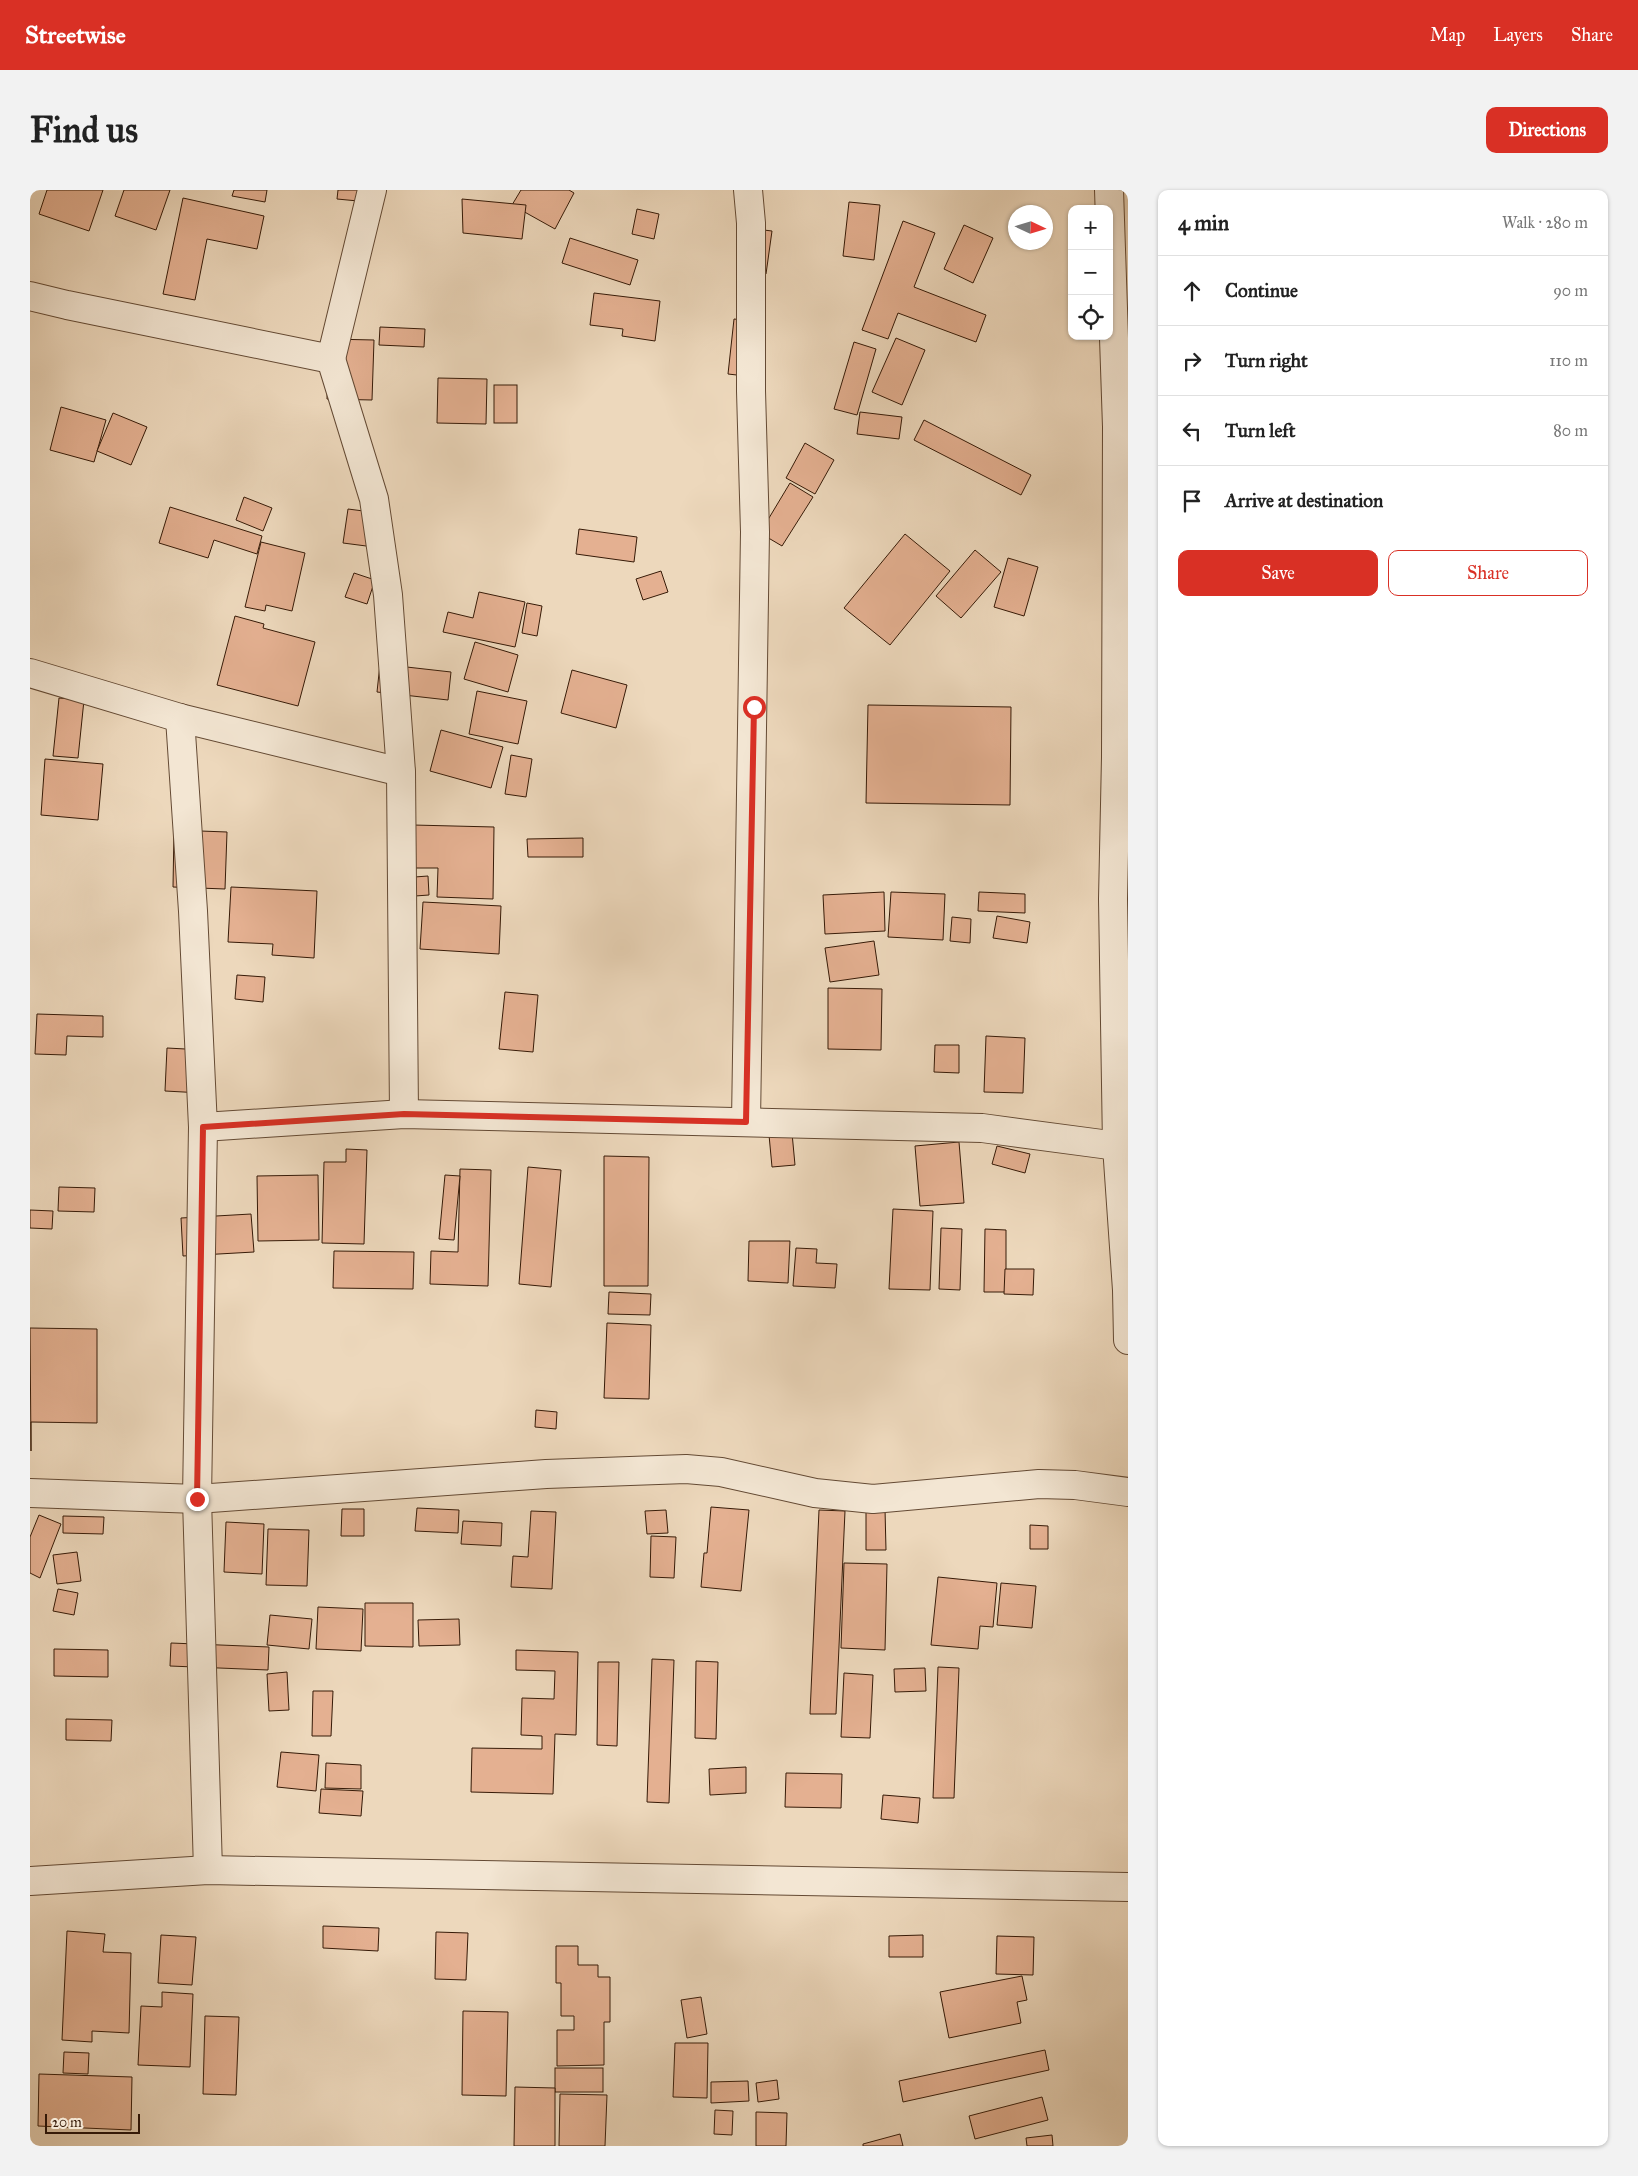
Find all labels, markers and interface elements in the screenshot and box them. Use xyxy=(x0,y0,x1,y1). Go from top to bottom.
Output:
text: Streetwise xyxy=(25,20,126,50)
text: Map xyxy=(1430,24,1465,46)
text: Layers xyxy=(1493,24,1543,46)
text: Share xyxy=(1571,24,1613,46)
button: Directions xyxy=(1486,107,1608,153)
text: Find us xyxy=(30,109,138,152)
north arrow xyxy=(1008,205,1053,250)
map controls xyxy=(1068,205,1113,340)
button: + xyxy=(1068,205,1113,250)
text: 4 min xyxy=(1178,210,1229,236)
text: Walk · 280 m xyxy=(1502,213,1588,232)
button: − xyxy=(1068,250,1113,295)
icon: ahead xyxy=(1178,277,1206,305)
text: Continue xyxy=(1225,279,1298,302)
text: 90 m xyxy=(1553,281,1588,300)
button: locate xyxy=(1068,295,1113,340)
icon: right xyxy=(1178,347,1206,375)
text: Turn right xyxy=(1225,349,1308,372)
text: 110 m xyxy=(1549,351,1588,370)
icon: left xyxy=(1178,417,1206,445)
text: Turn left xyxy=(1225,419,1295,442)
text: 80 m xyxy=(1553,421,1588,440)
icon: arrive xyxy=(1178,487,1206,515)
text: Arrive at destination xyxy=(1225,489,1383,512)
button: Save xyxy=(1178,550,1378,596)
button: Share xyxy=(1388,550,1588,596)
route start xyxy=(743,696,766,719)
route end xyxy=(186,1488,209,1511)
scale bar xyxy=(45,2111,140,2134)
text: 20 m xyxy=(52,2114,82,2131)

